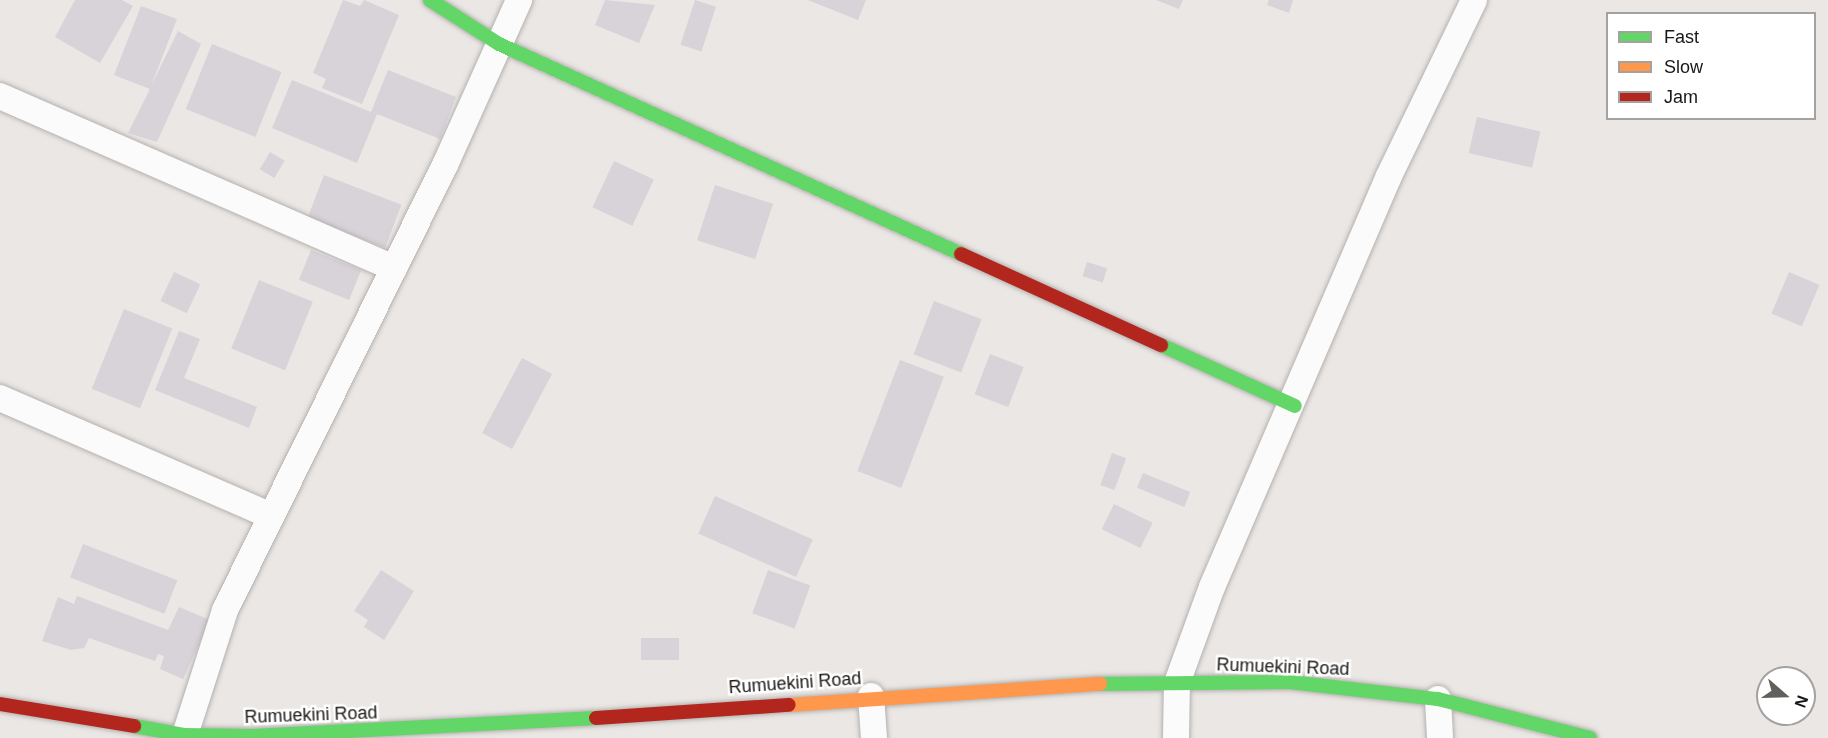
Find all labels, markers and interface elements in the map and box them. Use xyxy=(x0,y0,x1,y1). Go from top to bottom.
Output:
legend xyxy=(1606,12,1816,120)
text: Fast xyxy=(1664,27,1699,47)
text: Slow xyxy=(1664,57,1703,77)
text: Jam xyxy=(1664,87,1698,107)
street label: Rumuekini Road xyxy=(1216,654,1350,680)
north arrow xyxy=(1756,666,1816,726)
street label: Rumuekini Road xyxy=(728,668,862,698)
text: N xyxy=(1792,693,1811,710)
street label: Rumuekini Road xyxy=(244,702,378,728)

